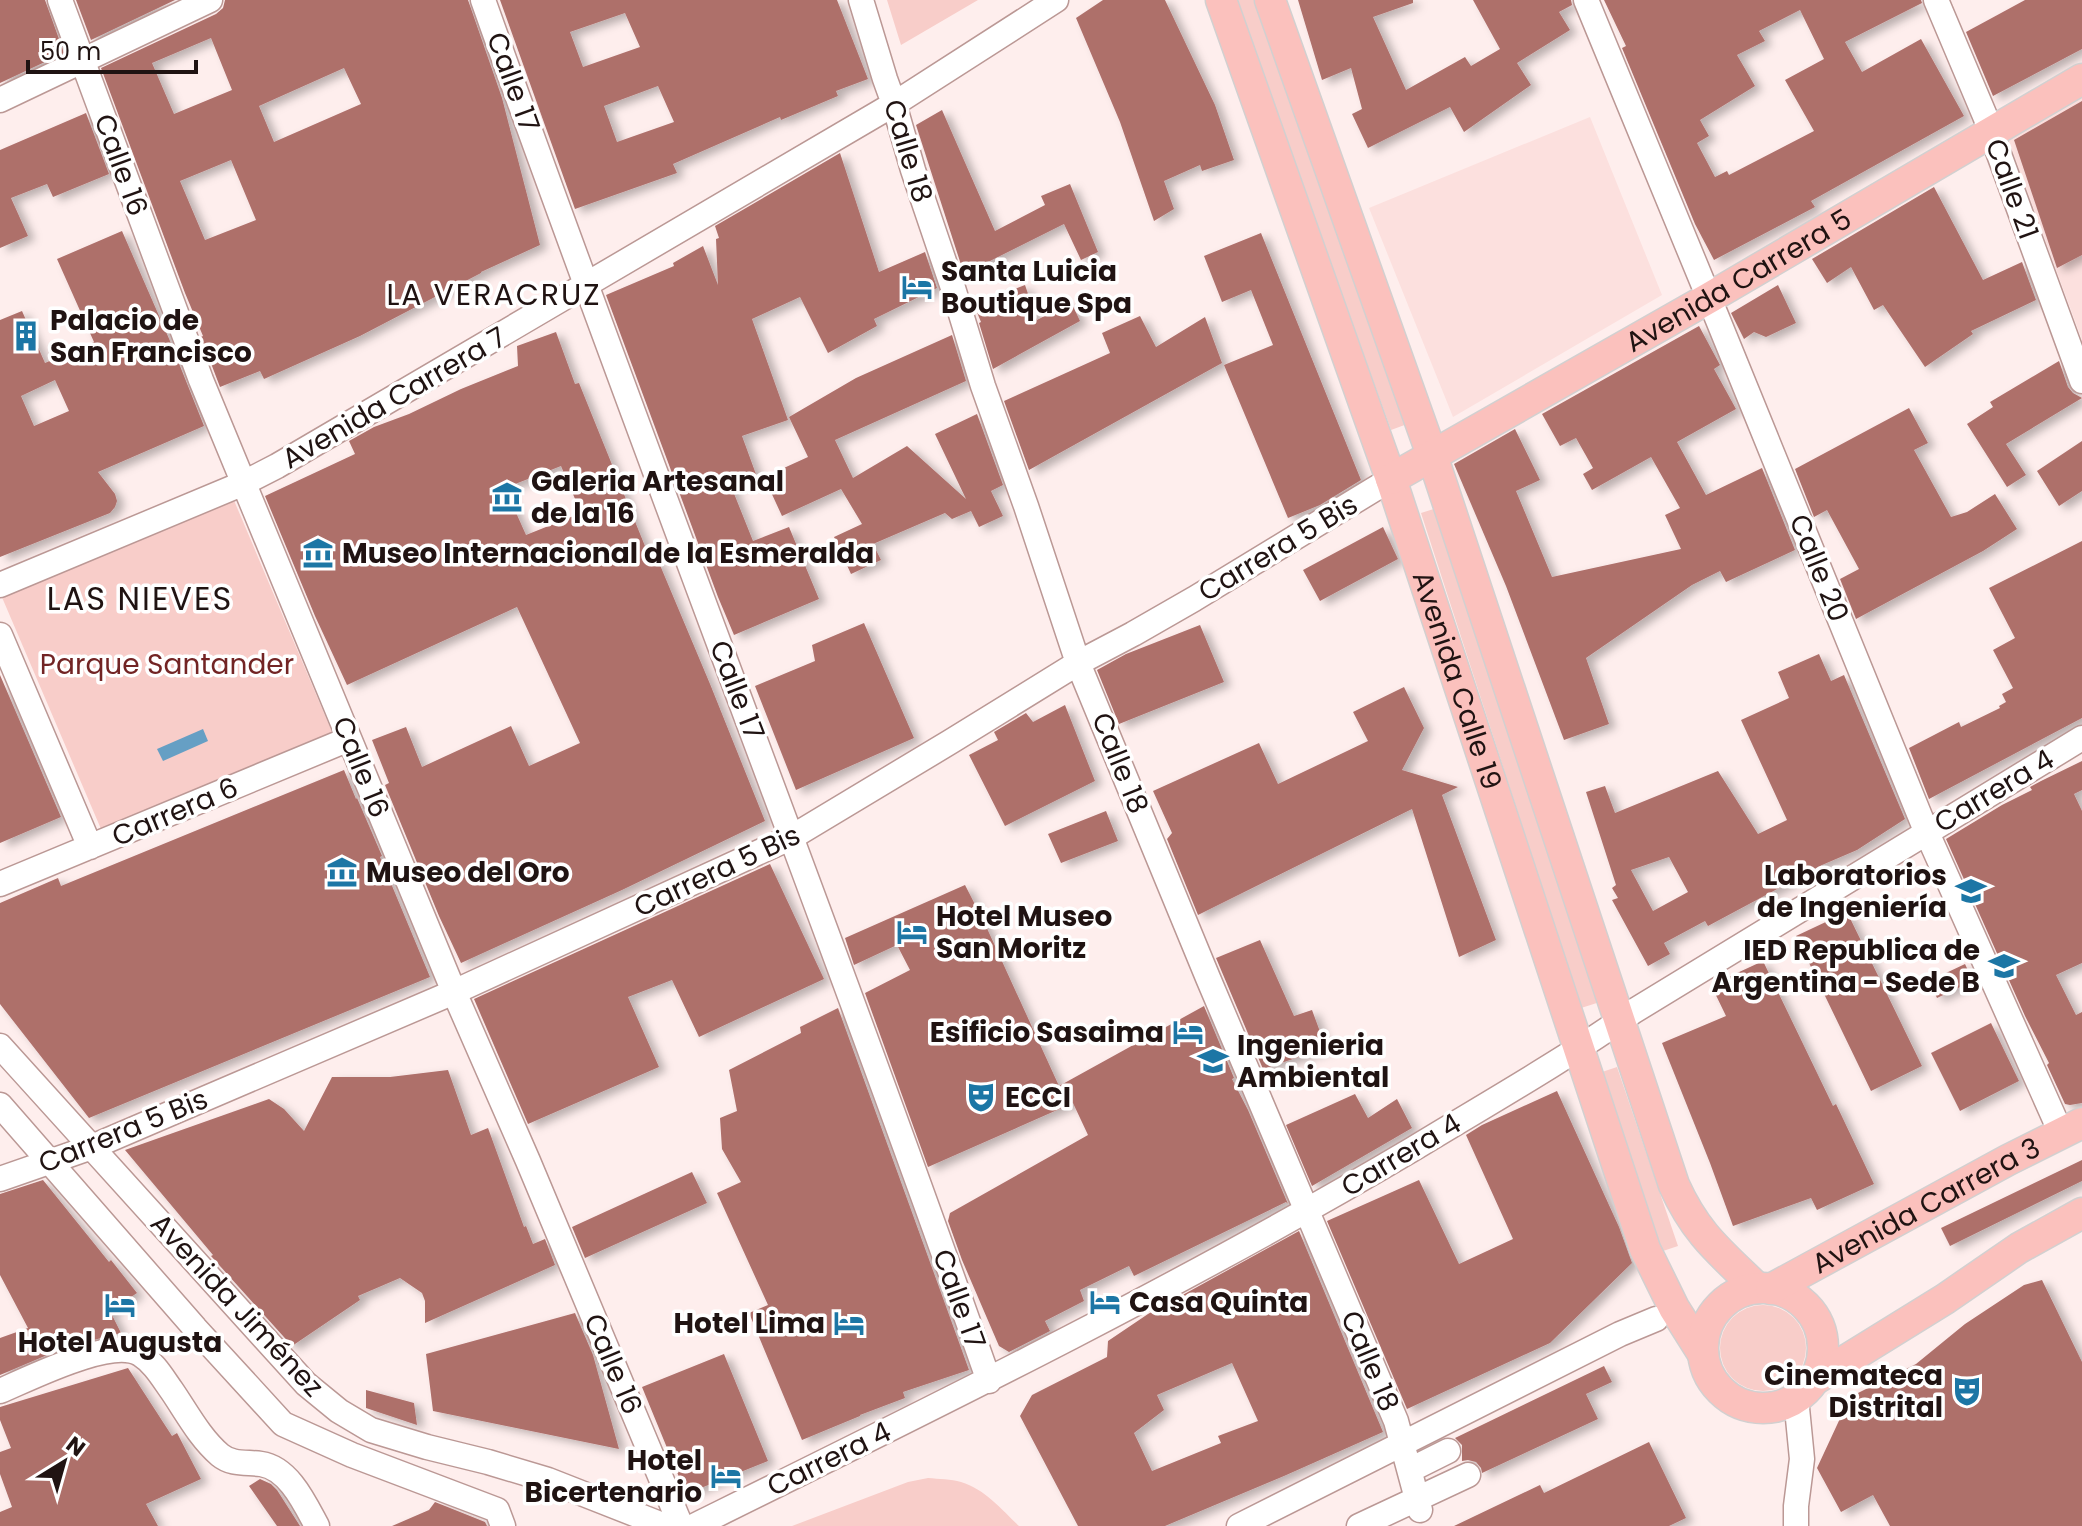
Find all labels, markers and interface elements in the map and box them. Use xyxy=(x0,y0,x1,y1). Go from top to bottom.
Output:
scale bar xyxy=(28,24,196,74)
street label: Calle 17 xyxy=(477,27,549,137)
text: 50 m xyxy=(40,35,101,68)
street label: Calle 18 xyxy=(874,95,942,207)
street label: Calle 16 xyxy=(85,109,157,221)
street label: Calle 21 xyxy=(1976,133,2048,245)
street label: Avenida Carrera 5 xyxy=(1618,199,1858,361)
place label: Santa Luicia Boutique Spa xyxy=(941,252,1132,323)
hotel icon: Santa Luicia Boutique Spa xyxy=(900,270,934,304)
district label: LA VERACRUZ xyxy=(386,273,602,316)
place label: Palacio de San Francisco xyxy=(50,301,252,372)
street label: Avenida Carrera 7 xyxy=(275,318,513,478)
building icon: Palacio de San Francisco xyxy=(9,319,43,353)
place label: Galeria Artesanal de la 16 xyxy=(531,462,784,533)
museum icon: Galeria Artesanal de la 16 xyxy=(490,480,524,514)
street label: Carrera 5 Bis xyxy=(1191,485,1365,611)
street label: Calle 20 xyxy=(1780,508,1858,628)
place label: Museo Internacional de la Esmeralda xyxy=(342,534,874,573)
museum icon: Museo Internacional de la Esmeralda xyxy=(301,536,335,570)
street label: Avenida Calle 19 xyxy=(1403,566,1512,794)
district label: LAS NIEVES xyxy=(47,576,233,621)
street label: Calle 17 xyxy=(700,635,774,745)
park label: Parque Santander xyxy=(40,645,294,684)
street label: Calle 18 xyxy=(1082,707,1158,819)
street label: Calle 16 xyxy=(323,711,399,823)
street label: Carrera 4 xyxy=(1927,740,2061,842)
street label: Carrera 6 xyxy=(106,768,244,856)
street label: Carrera 5 Bis xyxy=(627,815,807,927)
place label: Museo del Oro xyxy=(366,853,570,892)
museum icon: Museo del Oro xyxy=(325,855,359,889)
place label: Laboratorios de Ingeniería xyxy=(1757,856,1947,927)
school or university icon: Laboratorios de Ingeniería xyxy=(1954,874,1988,908)
place label: Hotel Museo San Moritz xyxy=(936,897,1113,968)
hotel icon: Hotel Museo San Moritz xyxy=(895,915,929,949)
place label: IED Republica de Argentina - Sede B xyxy=(1712,931,1980,1002)
school or university icon: IED Republica de Argentina - Sede B xyxy=(1987,949,2021,983)
place label: Esificio Sasaima xyxy=(930,1013,1164,1052)
hotel icon: Esificio Sasaima xyxy=(1171,1015,1205,1049)
place label: Ingenieria Ambiental xyxy=(1237,1026,1389,1097)
school or university icon: Ingenieria Ambiental xyxy=(1196,1044,1230,1078)
place label: ECCI xyxy=(1005,1078,1071,1117)
street label: Carrera 5 Bis xyxy=(33,1079,213,1183)
theatre icon: ECCI xyxy=(964,1080,998,1114)
street label: Carrera 4 xyxy=(1334,1104,1468,1206)
street label: Avenida Carrera 3 xyxy=(1805,1128,2047,1283)
street label: Avenida Jiménez xyxy=(142,1205,332,1405)
street label: Calle 17 xyxy=(923,1244,995,1354)
place label: Casa Quinta xyxy=(1129,1283,1308,1322)
hotel icon: Casa Quinta xyxy=(1088,1285,1122,1319)
hotel icon: Hotel Augusta xyxy=(103,1288,137,1322)
place label: Hotel Lima xyxy=(674,1304,825,1343)
street label: Calle 18 xyxy=(1331,1305,1409,1417)
hotel icon: Hotel Lima xyxy=(832,1306,866,1340)
street label: Calle 16 xyxy=(574,1308,652,1420)
place label: Hotel Augusta xyxy=(18,1323,222,1362)
place label: Cinemateca Distrital xyxy=(1764,1356,1943,1427)
theatre icon: Cinemateca Distrital xyxy=(1950,1374,1984,1408)
street label: Carrera 4 xyxy=(761,1412,897,1506)
north arrow xyxy=(24,1422,104,1502)
text: N xyxy=(60,1429,92,1464)
place label: Hotel Bicertenario xyxy=(525,1441,702,1512)
hotel icon: Hotel Bicertenario xyxy=(709,1459,743,1493)

